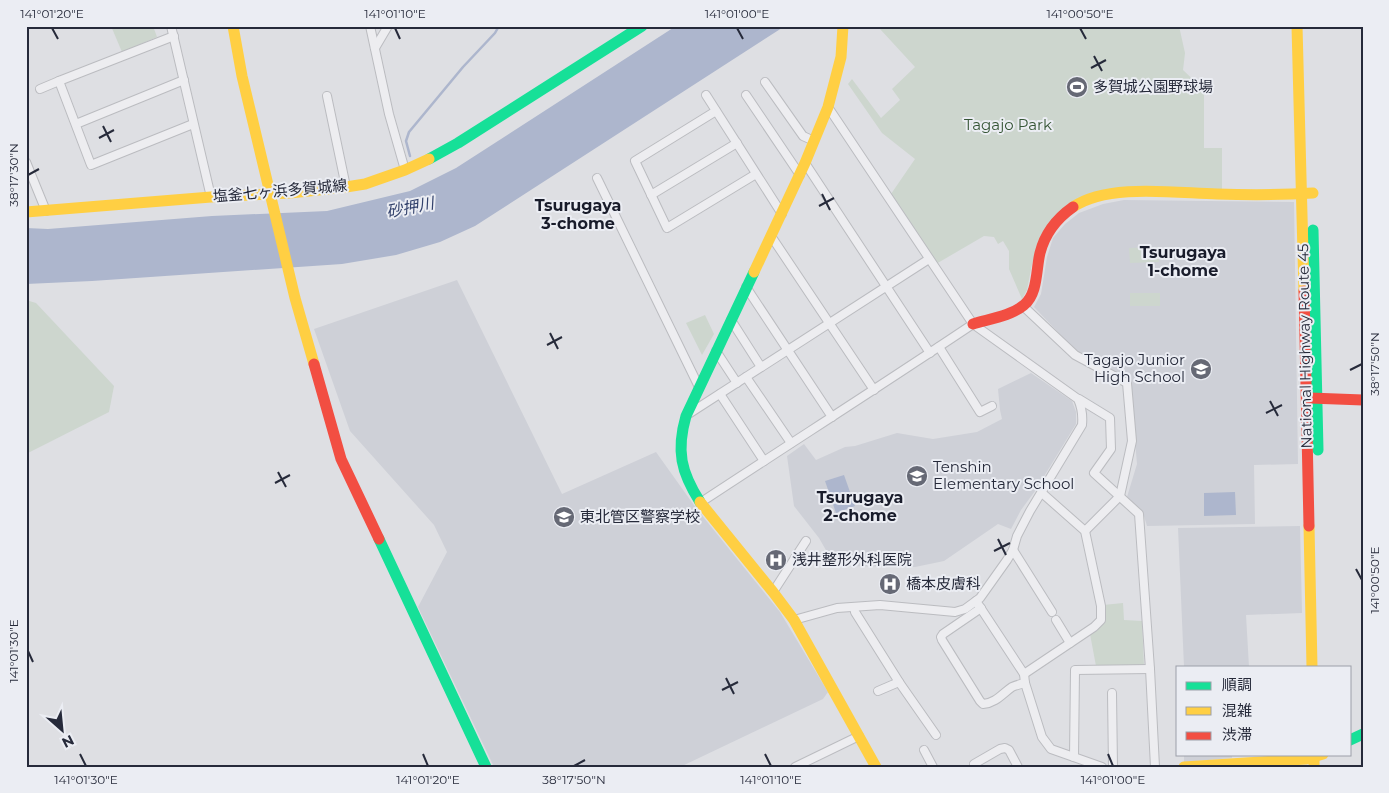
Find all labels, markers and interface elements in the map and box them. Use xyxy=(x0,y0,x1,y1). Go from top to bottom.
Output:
text: 141°01'20"E xyxy=(20,6,84,21)
text: 141°01'10"E xyxy=(364,6,426,21)
text: 141°01'00"E xyxy=(705,6,769,21)
text: 141°00'50"E xyxy=(1046,6,1114,21)
sports icon: 多賀城公園野球場 xyxy=(1065,75,1089,99)
place label: 多賀城公園野球場 xyxy=(1093,77,1213,96)
park label: Tagajo Park xyxy=(964,115,1052,134)
text: 38°17'30"N xyxy=(6,143,21,207)
street label: 塩釜七ヶ浜多賀城線 xyxy=(212,175,348,206)
water label: 砂押川 xyxy=(385,193,437,221)
district label: Tsurugaya 3-chome xyxy=(535,196,621,233)
district label: Tsurugaya 1-chome xyxy=(1140,243,1226,280)
street label: National Highway Route 45 xyxy=(1293,243,1316,449)
text: 38°17'50"N xyxy=(1367,332,1382,396)
place label: Tagajo Junior High School xyxy=(1084,350,1185,386)
school or university icon: Tagajo Junior High School xyxy=(1189,357,1213,381)
place label: Tenshin Elementary School xyxy=(933,457,1074,493)
school or university icon: Tenshin Elementary School xyxy=(905,464,929,488)
district label: Tsurugaya 2-chome xyxy=(817,488,903,525)
school or university icon: 東北管区警察学校 xyxy=(552,505,576,529)
place label: 東北管区警察学校 xyxy=(580,507,700,526)
text: 141°00'50"E xyxy=(1367,546,1382,614)
hospital icon: 浅井整形外科医院 xyxy=(764,548,788,572)
place label: 浅井整形外科医院 xyxy=(792,550,912,569)
hospital icon: 橋本皮膚科 xyxy=(878,572,902,596)
place label: 橋本皮膚科 xyxy=(906,574,981,593)
text: 141°01'30"E xyxy=(6,619,21,683)
legend xyxy=(1176,666,1352,756)
text: 順調 xyxy=(1222,675,1252,694)
text: 混雑 xyxy=(1222,701,1252,720)
north arrow xyxy=(38,706,88,756)
text: 渋滞 xyxy=(1222,725,1252,744)
text: N xyxy=(59,731,77,752)
text: 141°01'30"E xyxy=(54,772,118,787)
text: 141°01'20"E xyxy=(396,772,460,787)
text: 38°17'50"N xyxy=(542,772,606,787)
text: 141°01'10"E xyxy=(740,772,802,787)
text: 141°01'00"E xyxy=(1081,772,1145,787)

